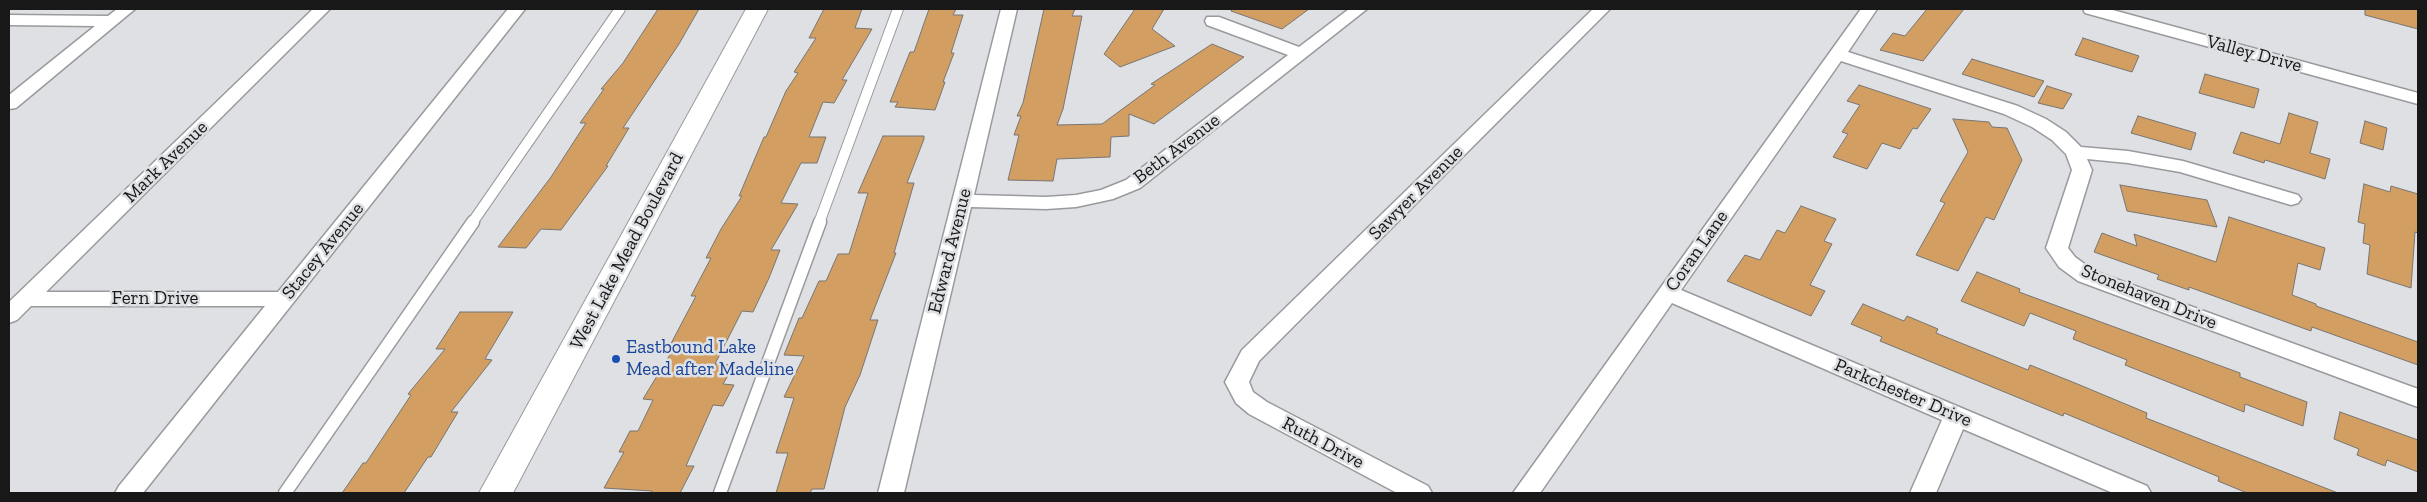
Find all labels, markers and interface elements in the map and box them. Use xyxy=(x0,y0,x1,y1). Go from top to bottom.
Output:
street label: Valley Drive xyxy=(2204,30,2304,78)
street label: Beth Avenue xyxy=(1129,109,1225,189)
street label: Mark Avenue xyxy=(119,116,213,208)
street label: Sawyer Avenue xyxy=(1364,141,1468,245)
street label: West Lake Mead Boulevard xyxy=(565,149,689,353)
street label: Edward Avenue xyxy=(923,186,977,316)
street label: Stacey Avenue xyxy=(277,198,369,304)
street label: Coran Lane xyxy=(1661,206,1733,296)
street label: Stonehaven Drive xyxy=(2078,259,2220,335)
street label: Fern Drive xyxy=(111,288,199,310)
place label: Eastbound Lake Mead after Madeline xyxy=(626,337,794,381)
marker: Eastbound Lake Mead after Madeline xyxy=(610,353,622,365)
street label: Parkchester Drive xyxy=(1831,354,1975,432)
street label: Ruth Drive xyxy=(1278,412,1368,474)

